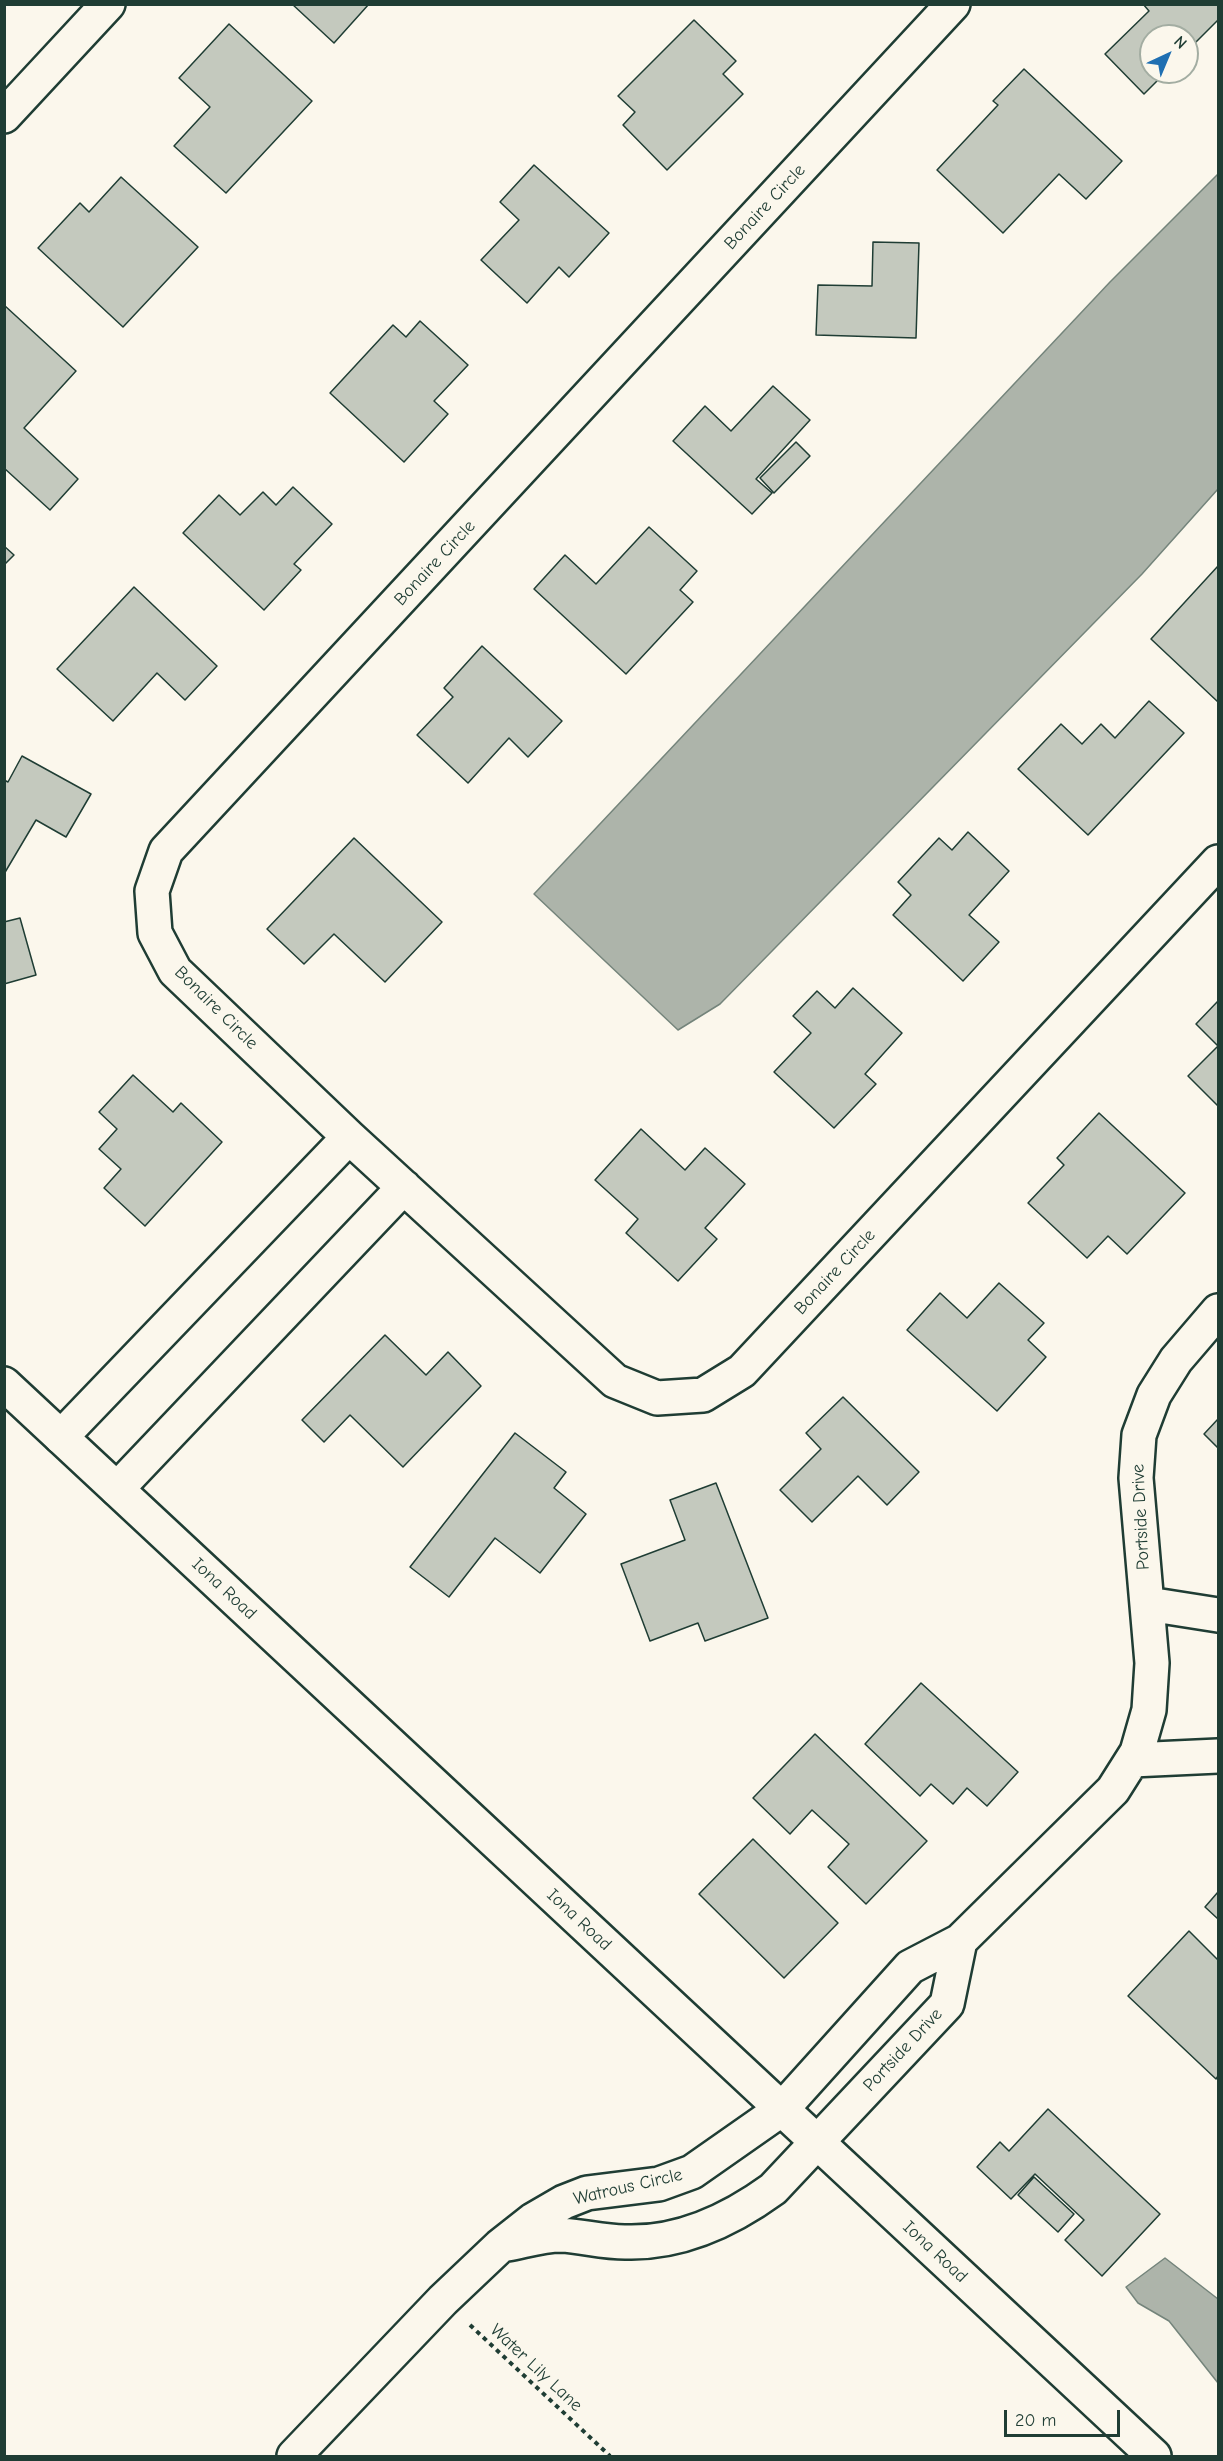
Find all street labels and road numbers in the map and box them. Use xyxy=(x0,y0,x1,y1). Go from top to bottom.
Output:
street label: Bonaire Circle xyxy=(720,160,810,254)
street label: Bonaire Circle xyxy=(390,516,480,610)
street label: Bonaire Circle xyxy=(170,962,262,1054)
street label: Bonaire Circle xyxy=(790,1225,880,1319)
street label: Portside Drive xyxy=(1127,1463,1155,1571)
street label: Iona Road xyxy=(187,1554,261,1624)
street label: Iona Road xyxy=(542,1885,616,1955)
street label: Portside Drive xyxy=(859,2004,947,2096)
street label: Watrous Circle xyxy=(571,2164,685,2210)
street label: Iona Road xyxy=(898,2217,972,2287)
street label: Water Lily Lane xyxy=(485,2320,587,2416)

